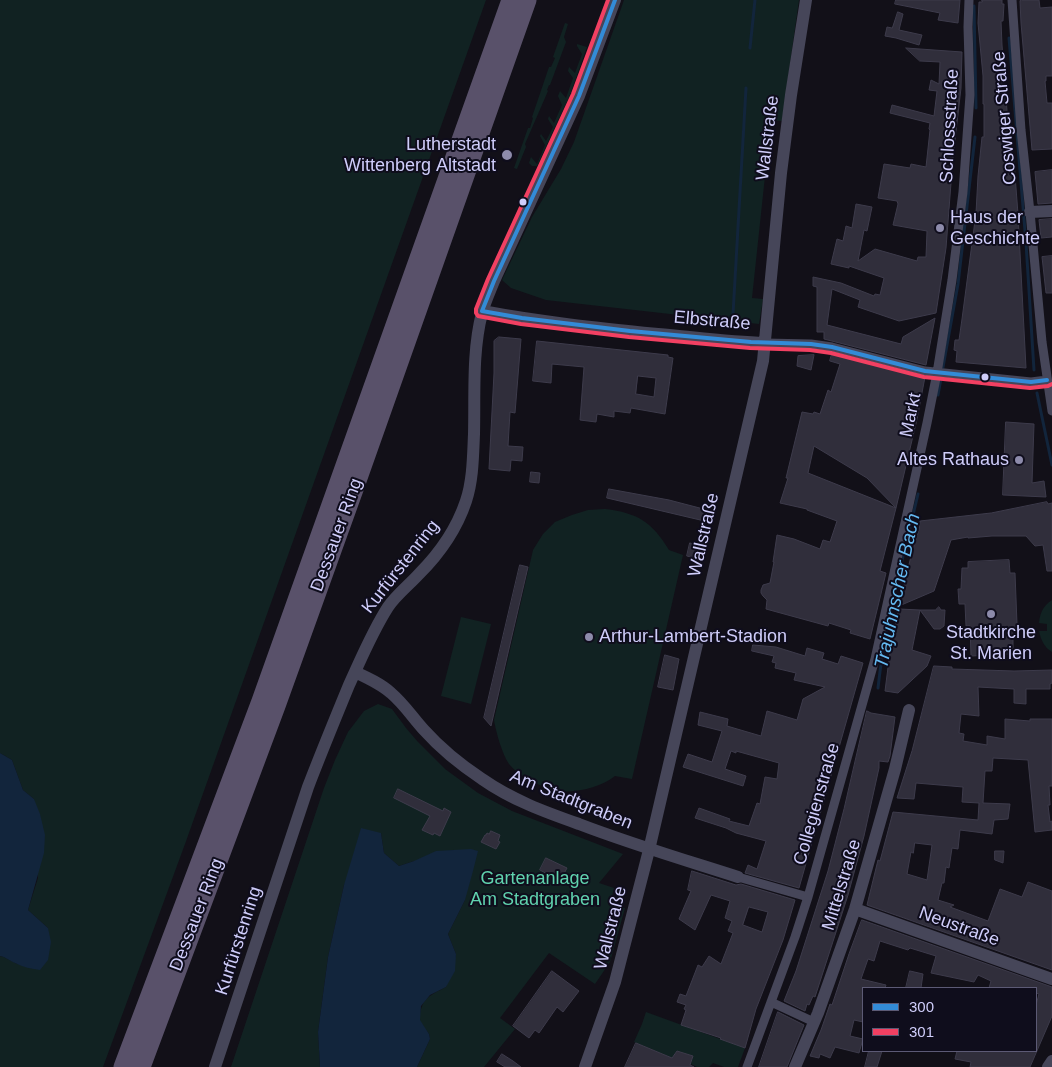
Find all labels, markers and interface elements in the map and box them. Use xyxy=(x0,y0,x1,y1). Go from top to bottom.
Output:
street label: Coswiger Straße xyxy=(988,50,1022,186)
street label: Schlossstraße xyxy=(936,68,964,184)
street label: Wallstraße xyxy=(752,94,784,182)
place label: Lutherstadt Wittenberg Altstadt xyxy=(344,134,496,176)
marker: Lutherstadt Wittenberg Altstadt xyxy=(500,148,514,162)
unlabelled marker xyxy=(518,197,528,207)
place label: Haus der Geschichte xyxy=(950,207,1040,250)
marker: Haus der Geschichte xyxy=(934,222,946,234)
street label: Elbstraße xyxy=(673,307,751,335)
unlabelled marker xyxy=(980,372,990,382)
street label: Markt xyxy=(896,391,926,439)
place label: Altes Rathaus xyxy=(897,449,1009,471)
marker: Altes Rathaus xyxy=(1013,454,1025,466)
street label: Dessauer Ring xyxy=(306,475,368,595)
street label: Wallstraße xyxy=(684,491,724,579)
water label: Trajuhnscher Bach xyxy=(870,511,926,671)
street label: Kurfürstenring xyxy=(358,516,444,618)
marker: Stadtkirche St. Marien xyxy=(985,608,997,620)
place label: Stadtkirche St. Marien xyxy=(946,622,1036,664)
place label: Arthur-Lambert-Stadion xyxy=(599,626,787,648)
marker: Arthur-Lambert-Stadion xyxy=(583,631,595,643)
street label: Collegienstraße xyxy=(789,740,845,868)
street label: Am Stadtgraben xyxy=(507,766,635,834)
street label: Mittelstraße xyxy=(818,837,866,933)
street label: Dessauer Ring xyxy=(166,856,228,974)
park label: Gartenanlage Am Stadtgraben xyxy=(470,868,600,911)
street label: Kurfürstenring xyxy=(211,884,267,998)
street label: Wallstraße xyxy=(590,884,632,972)
street label: Neustraße xyxy=(916,902,1002,952)
legend xyxy=(862,987,1037,1052)
text: 300 xyxy=(909,998,934,1015)
text: 301 xyxy=(909,1023,934,1040)

